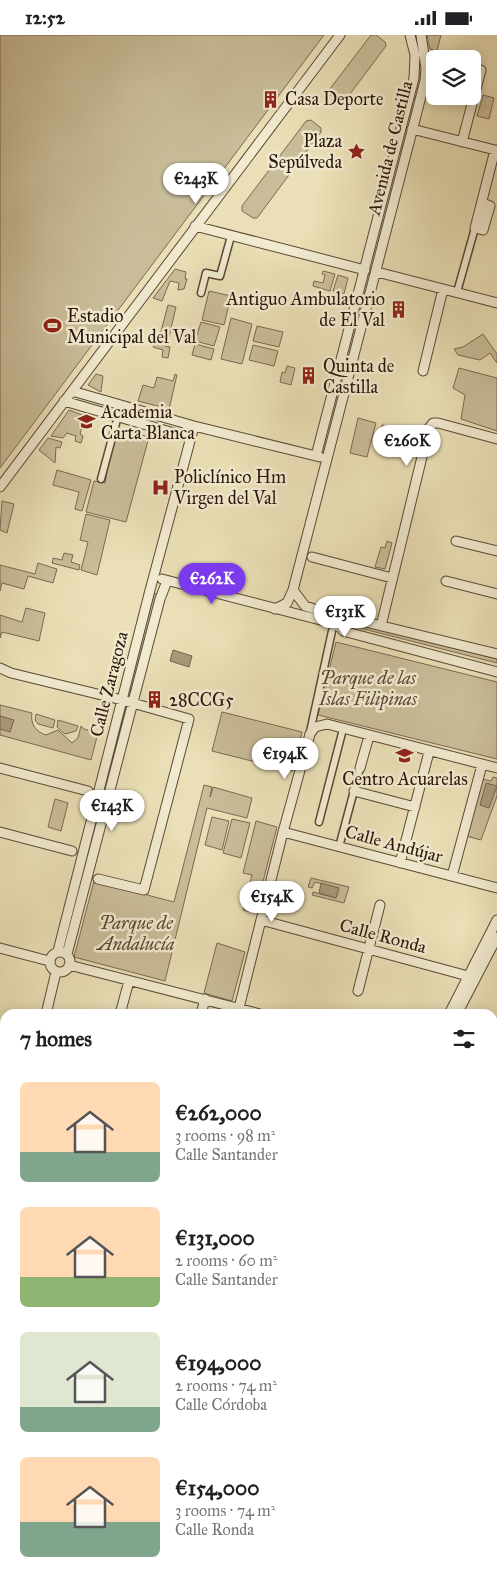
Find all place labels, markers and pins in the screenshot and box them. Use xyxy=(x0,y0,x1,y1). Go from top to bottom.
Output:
place label: Casa Deporte xyxy=(285,88,383,110)
building icon: Casa Deporte xyxy=(261,89,281,109)
place label: Plaza Sepúlveda xyxy=(268,130,342,173)
place icon: Plaza Sepúlveda xyxy=(346,141,366,161)
pin: €243K xyxy=(161,163,231,205)
place label: Antiguo Ambulatorio de El Val xyxy=(225,288,385,331)
building icon: Antiguo Ambulatorio de El Val xyxy=(389,299,409,319)
place label: Estadio Municipal del Val xyxy=(67,305,196,348)
sports icon: Estadio Municipal del Val xyxy=(43,316,63,336)
place label: Quinta de Castilla xyxy=(323,355,394,398)
building icon: Quinta de Castilla xyxy=(299,366,319,386)
place label: Academia Carta Blanca xyxy=(100,401,195,444)
school or university icon: Academia Carta Blanca xyxy=(77,412,97,432)
pin: €260K xyxy=(372,425,442,467)
place label: Policlínico Hm Virgen del Val xyxy=(173,466,286,510)
hospital icon: Policlínico Hm Virgen del Val xyxy=(150,477,170,497)
pin: €262K xyxy=(177,563,247,605)
pin: €131K xyxy=(310,595,380,638)
place label: 28CCG5 xyxy=(169,689,234,711)
building icon: 28CCG5 xyxy=(145,690,165,710)
pin: €194K xyxy=(250,737,320,780)
school or university icon: Centro Acuarelas xyxy=(395,746,415,766)
place label: Centro Acuarelas xyxy=(342,768,468,790)
pin: €143K xyxy=(77,789,147,832)
pin: €154K xyxy=(237,881,307,923)

